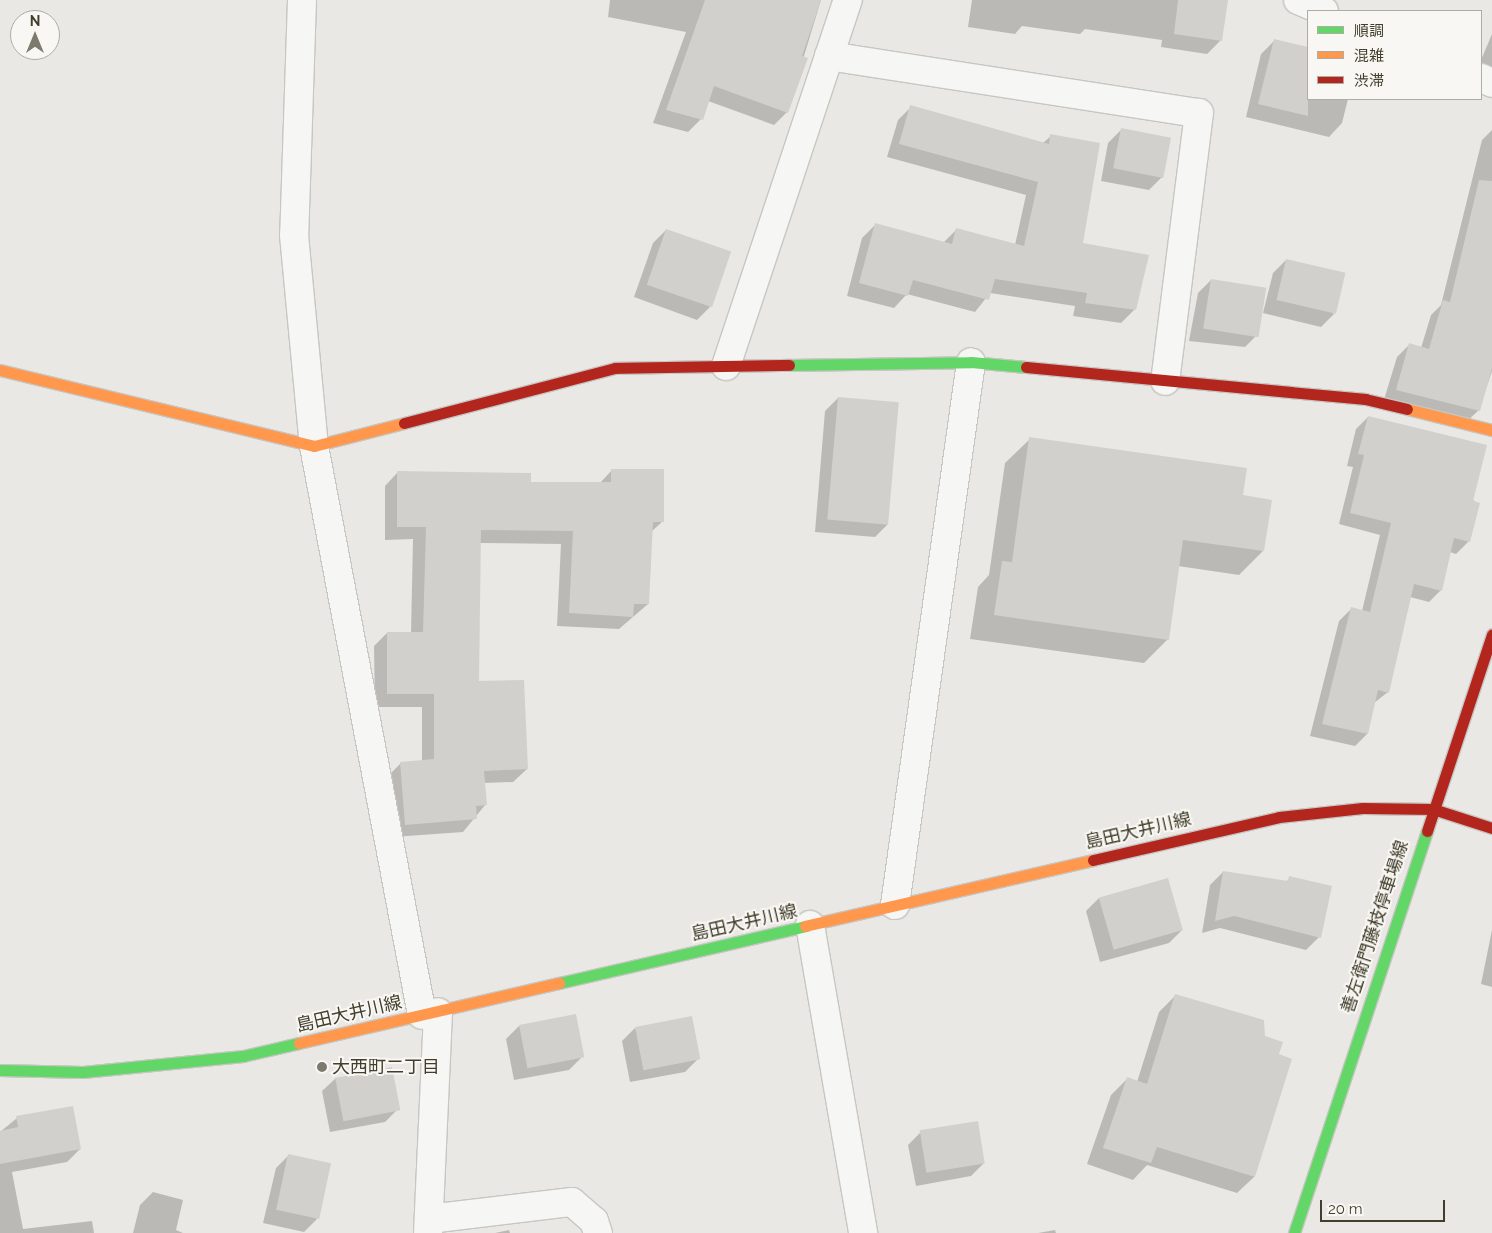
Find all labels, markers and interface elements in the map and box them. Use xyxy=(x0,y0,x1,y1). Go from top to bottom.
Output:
north arrow xyxy=(10,10,60,60)
legend xyxy=(1307,10,1482,100)
text: N xyxy=(30,13,40,29)
text: 順調 xyxy=(1354,22,1384,40)
text: 混雑 xyxy=(1354,47,1384,65)
text: 渋滞 xyxy=(1354,72,1384,90)
street label: 島田大井川線 xyxy=(1083,808,1193,854)
street label: 善左衛門藤枝停車場線 xyxy=(1337,838,1413,1016)
street label: 島田大井川線 xyxy=(689,900,799,946)
street label: 島田大井川線 xyxy=(294,991,404,1037)
place label: 大西町二丁目 xyxy=(332,1056,440,1078)
marker: 大西町二丁目 xyxy=(316,1061,328,1073)
scale bar xyxy=(1322,1190,1447,1222)
text: 20 m xyxy=(1328,1200,1363,1218)

